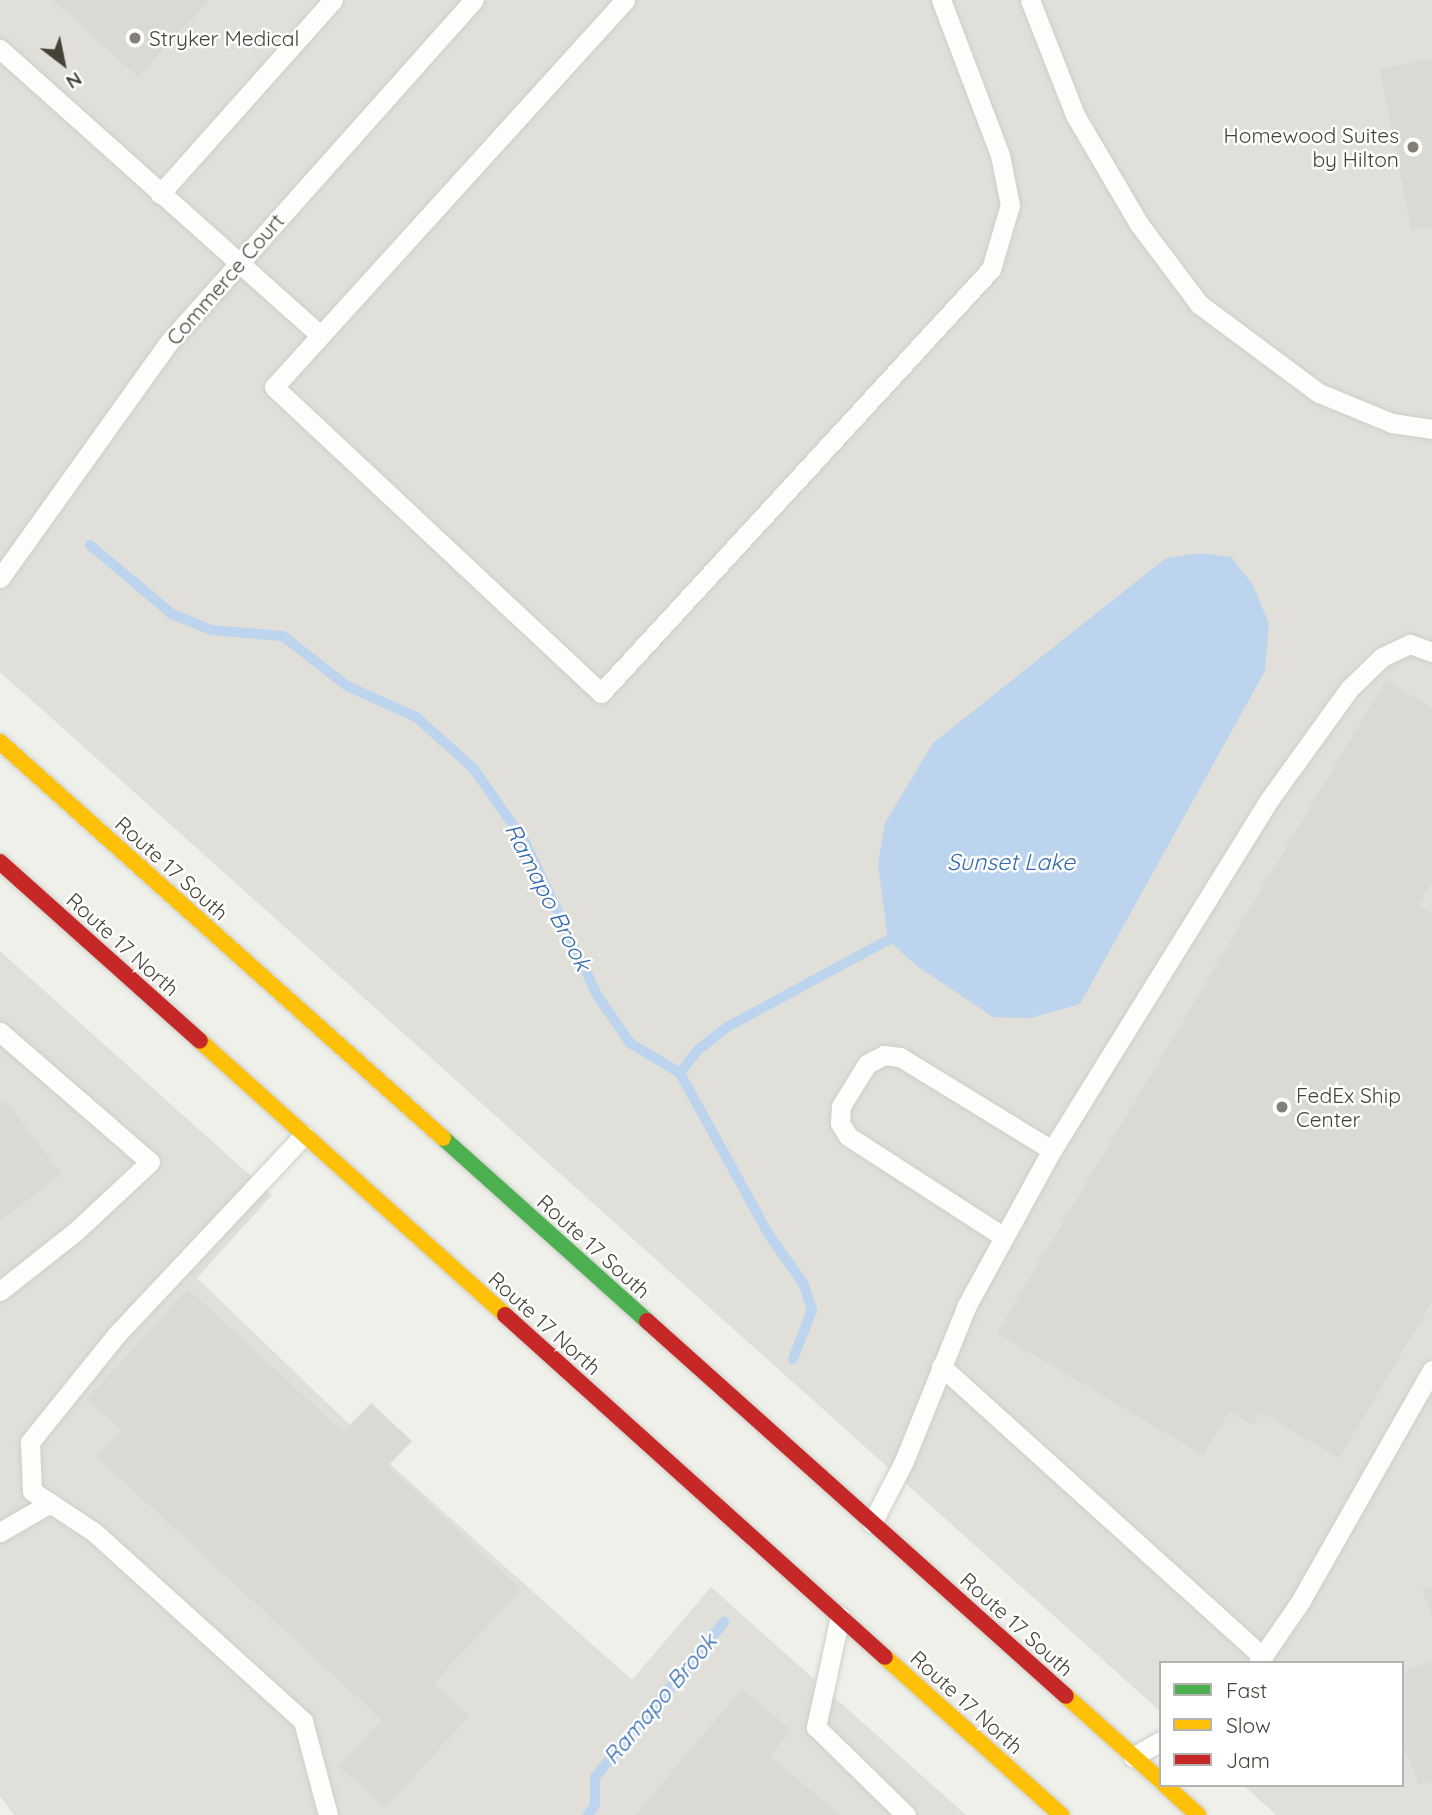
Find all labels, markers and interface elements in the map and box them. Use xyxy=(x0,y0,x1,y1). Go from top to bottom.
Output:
place label: Stryker Medical xyxy=(149,25,299,51)
north arrow xyxy=(28,28,98,98)
marker: Stryker Medical xyxy=(127,30,143,46)
text: N xyxy=(62,67,86,95)
place label: Homewood Suites by Hilton xyxy=(1224,122,1399,172)
marker: Homewood Suites by Hilton xyxy=(1405,139,1421,155)
street label: Commerce Court xyxy=(161,208,289,350)
street label: Route 17 South xyxy=(110,811,234,925)
water label: Ramapo Brook xyxy=(499,819,597,975)
water label: Sunset Lake xyxy=(947,848,1075,876)
street label: Route 17 North xyxy=(62,887,184,1001)
place label: FedEx Ship Center xyxy=(1296,1082,1401,1132)
marker: FedEx Ship Center xyxy=(1274,1099,1290,1115)
street label: Route 17 South xyxy=(532,1189,656,1303)
street label: Route 17 North xyxy=(484,1266,606,1380)
street label: Route 17 South xyxy=(955,1567,1079,1681)
water label: Ramapo Brook xyxy=(597,1628,723,1770)
street label: Route 17 North xyxy=(906,1645,1028,1759)
legend xyxy=(1159,1661,1404,1787)
text: Fast xyxy=(1226,1677,1267,1703)
text: Slow xyxy=(1226,1712,1271,1738)
text: Jam xyxy=(1226,1747,1270,1773)

